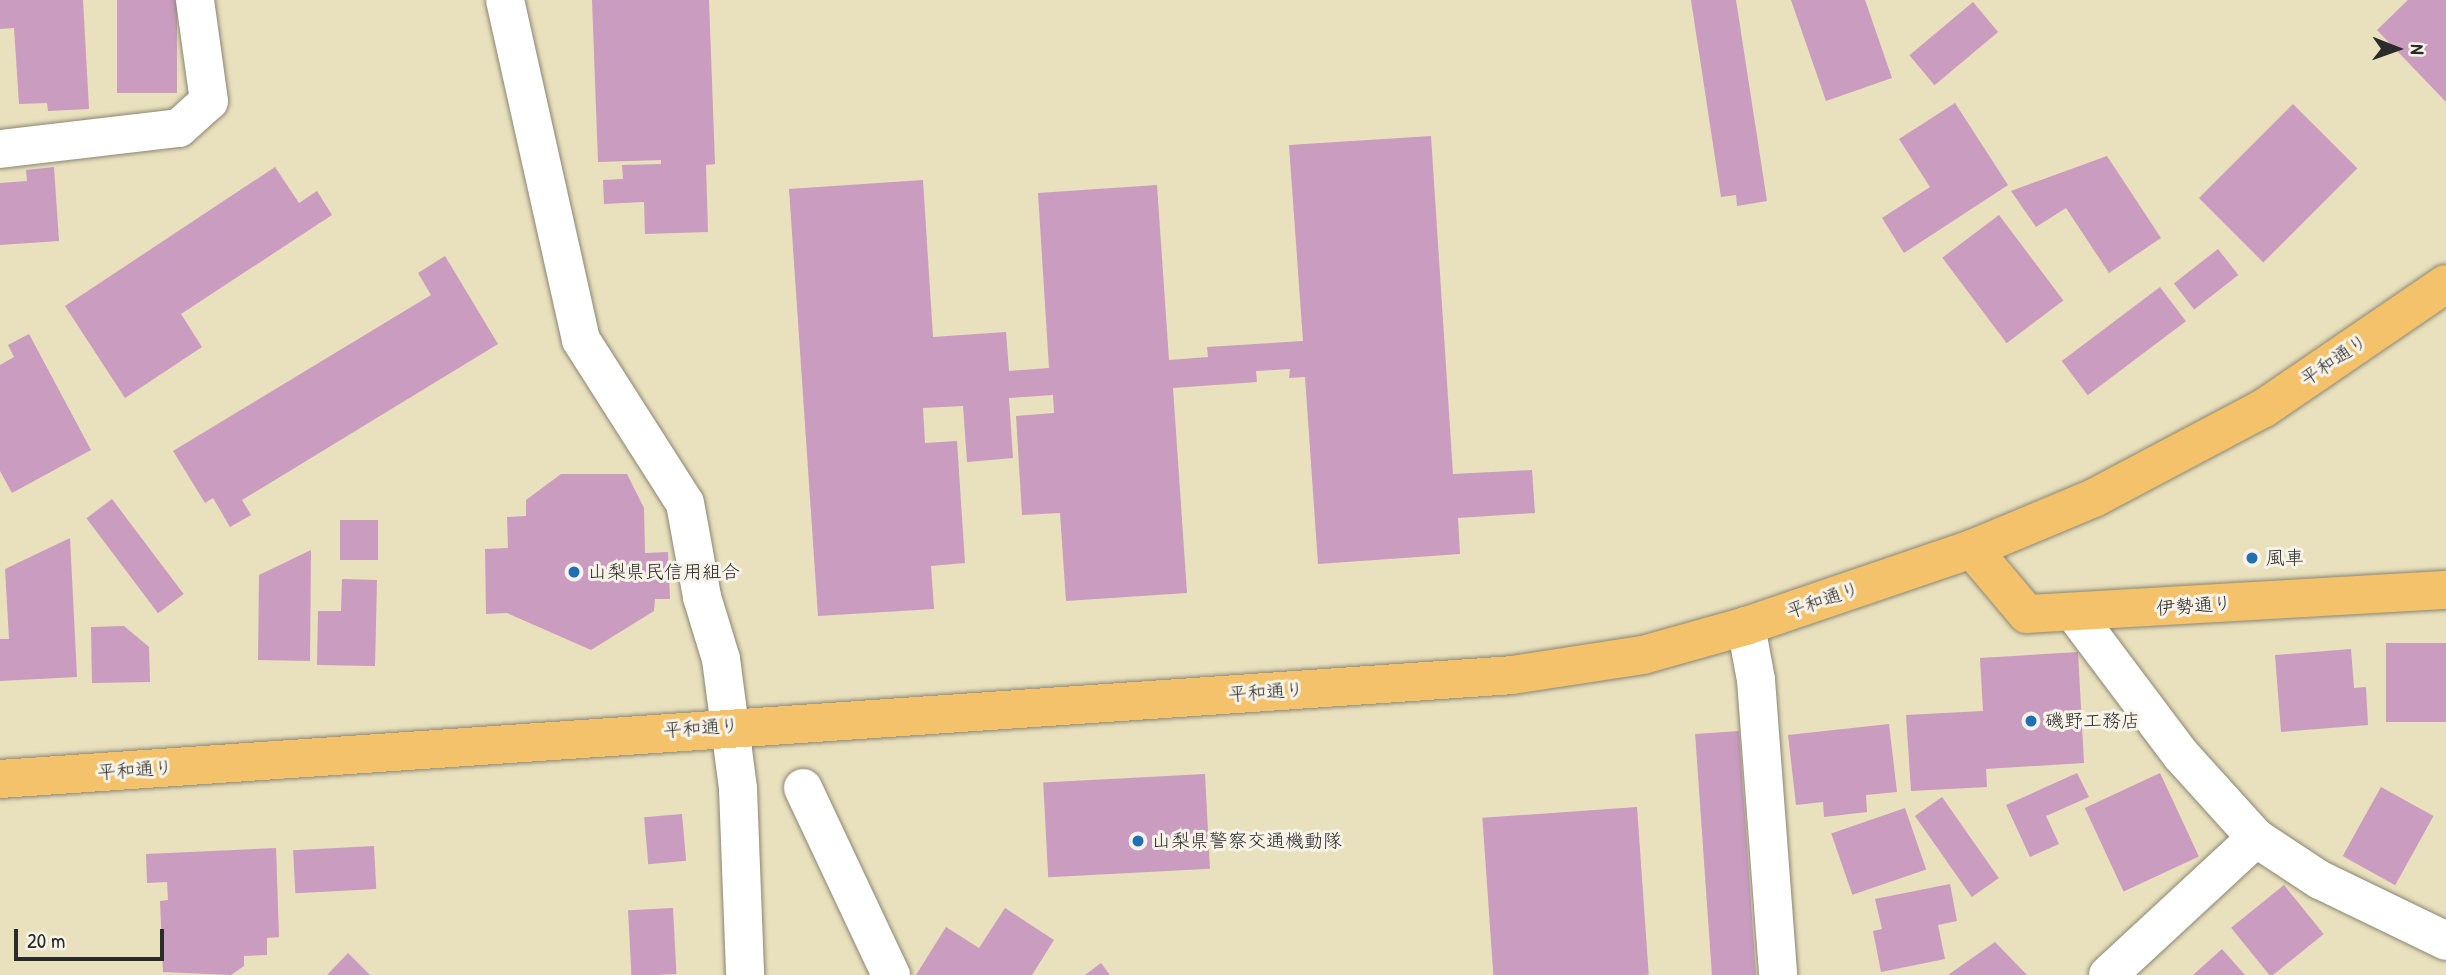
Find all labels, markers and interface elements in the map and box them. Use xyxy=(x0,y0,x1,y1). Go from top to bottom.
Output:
north arrow xyxy=(2362,14,2432,84)
text: N xyxy=(2405,44,2431,55)
street label: 平和通り xyxy=(2296,329,2372,391)
place label: 風車 xyxy=(2266,547,2304,569)
marker: 風車 xyxy=(2244,550,2260,566)
place label: 山梨県民信用組合 xyxy=(588,561,740,583)
marker: 山梨県民信用組合 xyxy=(566,564,582,580)
street label: 平和通り xyxy=(1783,577,1863,623)
street label: 伊勢通り xyxy=(2155,592,2233,620)
street label: 平和通り xyxy=(1227,678,1305,706)
place label: 磯野工務店 xyxy=(2045,710,2140,732)
marker: 磯野工務店 xyxy=(2023,713,2039,729)
street label: 平和通り xyxy=(662,714,740,742)
street label: 平和通り xyxy=(96,756,174,784)
place label: 山梨県警察交通機動隊 xyxy=(1152,830,1342,852)
marker: 山梨県警察交通機動隊 xyxy=(1130,833,1146,849)
scale bar xyxy=(18,916,168,960)
text: 20 m xyxy=(27,926,65,955)

